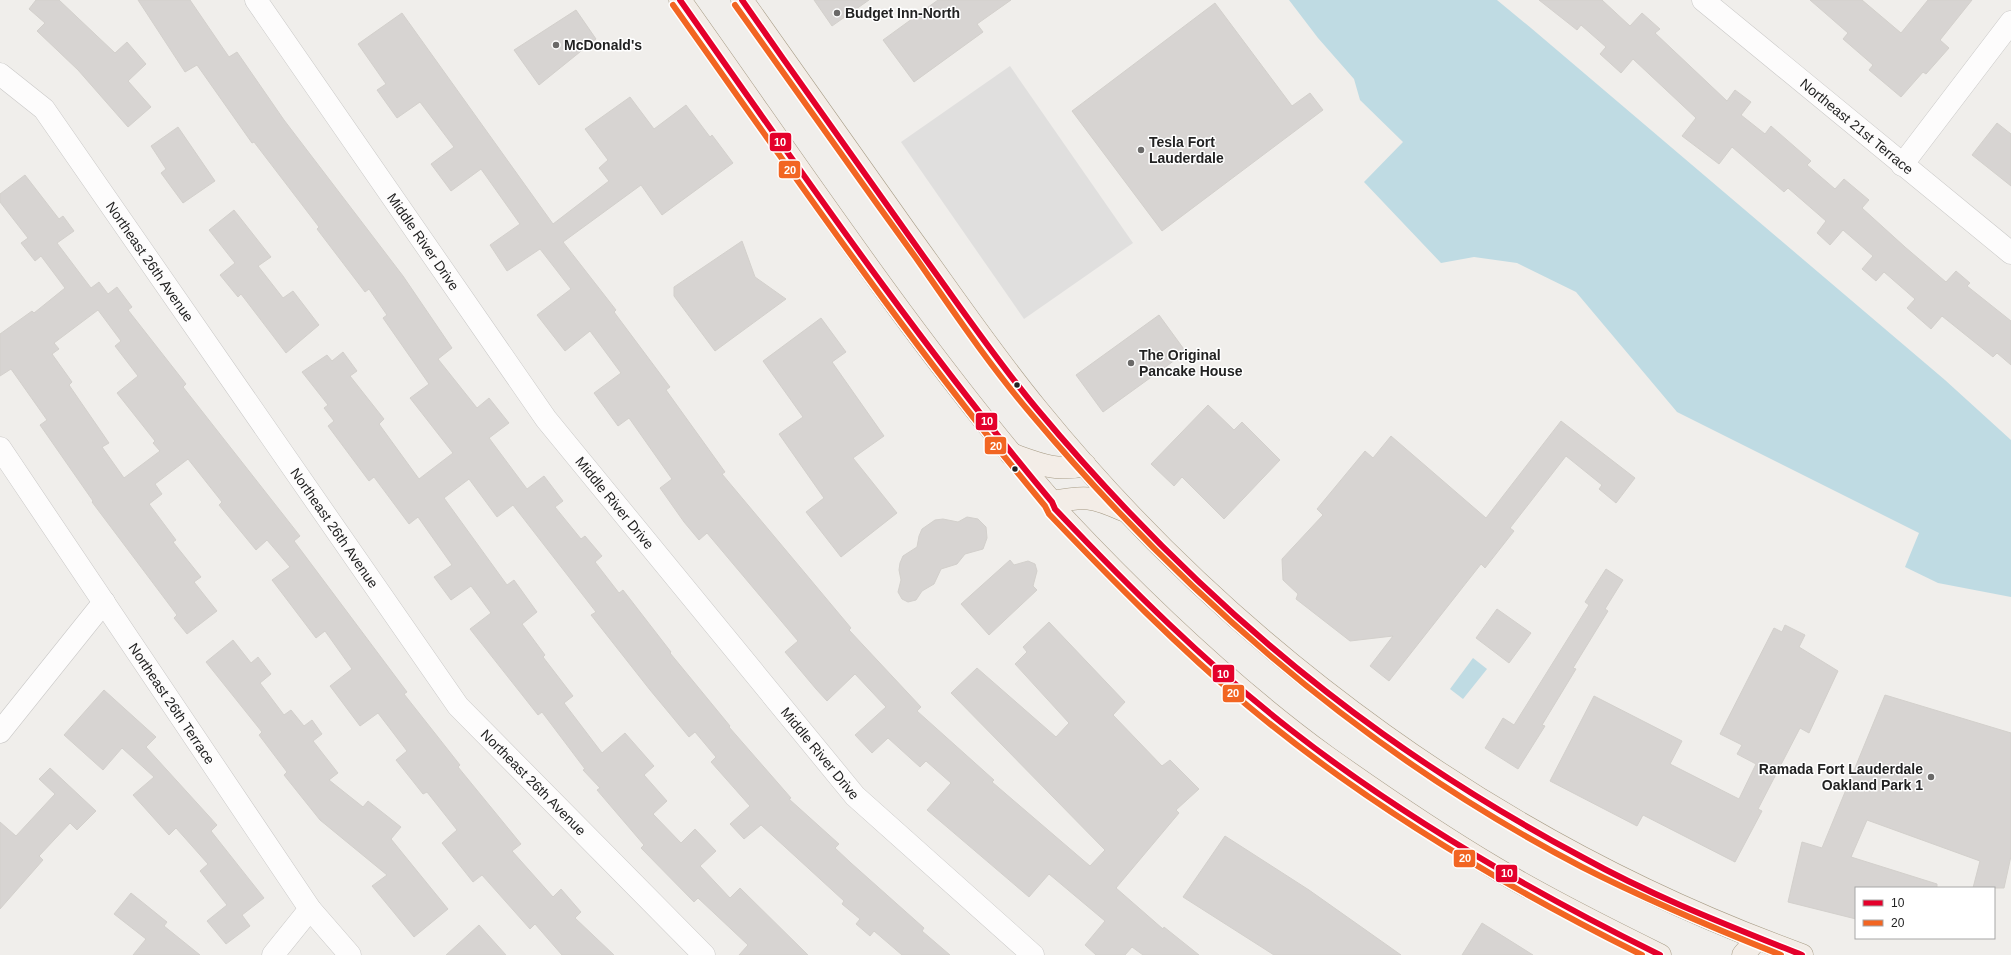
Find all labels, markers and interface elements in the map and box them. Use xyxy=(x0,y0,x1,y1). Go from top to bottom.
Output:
place label: Budget Inn-North xyxy=(845,5,960,21)
marker: Budget Inn-North xyxy=(832,8,842,18)
place label: McDonald's xyxy=(564,37,642,53)
marker: McDonald's xyxy=(551,40,561,50)
street label: Northeast 21st Terrace xyxy=(1797,75,1917,178)
line badge: 10 xyxy=(769,132,792,152)
place label: Tesla Fort Lauderdale xyxy=(1149,134,1224,166)
text: 10 xyxy=(774,136,786,148)
marker: Tesla Fort Lauderdale xyxy=(1136,145,1146,155)
line badge: 20 xyxy=(778,160,801,179)
text: 20 xyxy=(784,164,796,176)
street label: Middle River Drive xyxy=(384,190,463,294)
street label: Northeast 26th Avenue xyxy=(103,199,197,325)
place label: The Original Pancake House xyxy=(1139,347,1243,379)
marker: The Original Pancake House xyxy=(1126,358,1136,368)
unlabelled marker xyxy=(1012,380,1022,390)
line badge: 10 xyxy=(975,412,998,431)
text: 10 xyxy=(981,415,993,427)
line badge: 20 xyxy=(984,436,1007,455)
text: 20 xyxy=(990,440,1002,452)
street label: Middle River Drive xyxy=(572,454,657,552)
unlabelled marker xyxy=(1010,464,1020,474)
street label: Northeast 26th Avenue xyxy=(287,465,382,591)
street label: Northeast 26th Terrace xyxy=(126,640,218,767)
line badge: 10 xyxy=(1212,664,1235,683)
text: 10 xyxy=(1217,668,1229,680)
line badge: 20 xyxy=(1222,684,1245,703)
text: 20 xyxy=(1227,687,1239,699)
street label: Middle River Drive xyxy=(778,704,863,803)
street label: Northeast 26th Avenue xyxy=(478,726,589,839)
place label: Ramada Fort Lauderdale Oakland Park 1 xyxy=(1759,761,1923,793)
marker: Ramada Fort Lauderdale Oakland Park 1 xyxy=(1926,772,1936,782)
line badge: 20 xyxy=(1453,849,1476,868)
text: 20 xyxy=(1459,852,1471,864)
line badge: 10 xyxy=(1495,864,1518,883)
text: 10 xyxy=(1501,867,1513,879)
legend xyxy=(1855,887,1995,939)
text: 10 xyxy=(1891,896,1905,910)
text: 20 xyxy=(1891,916,1905,930)

